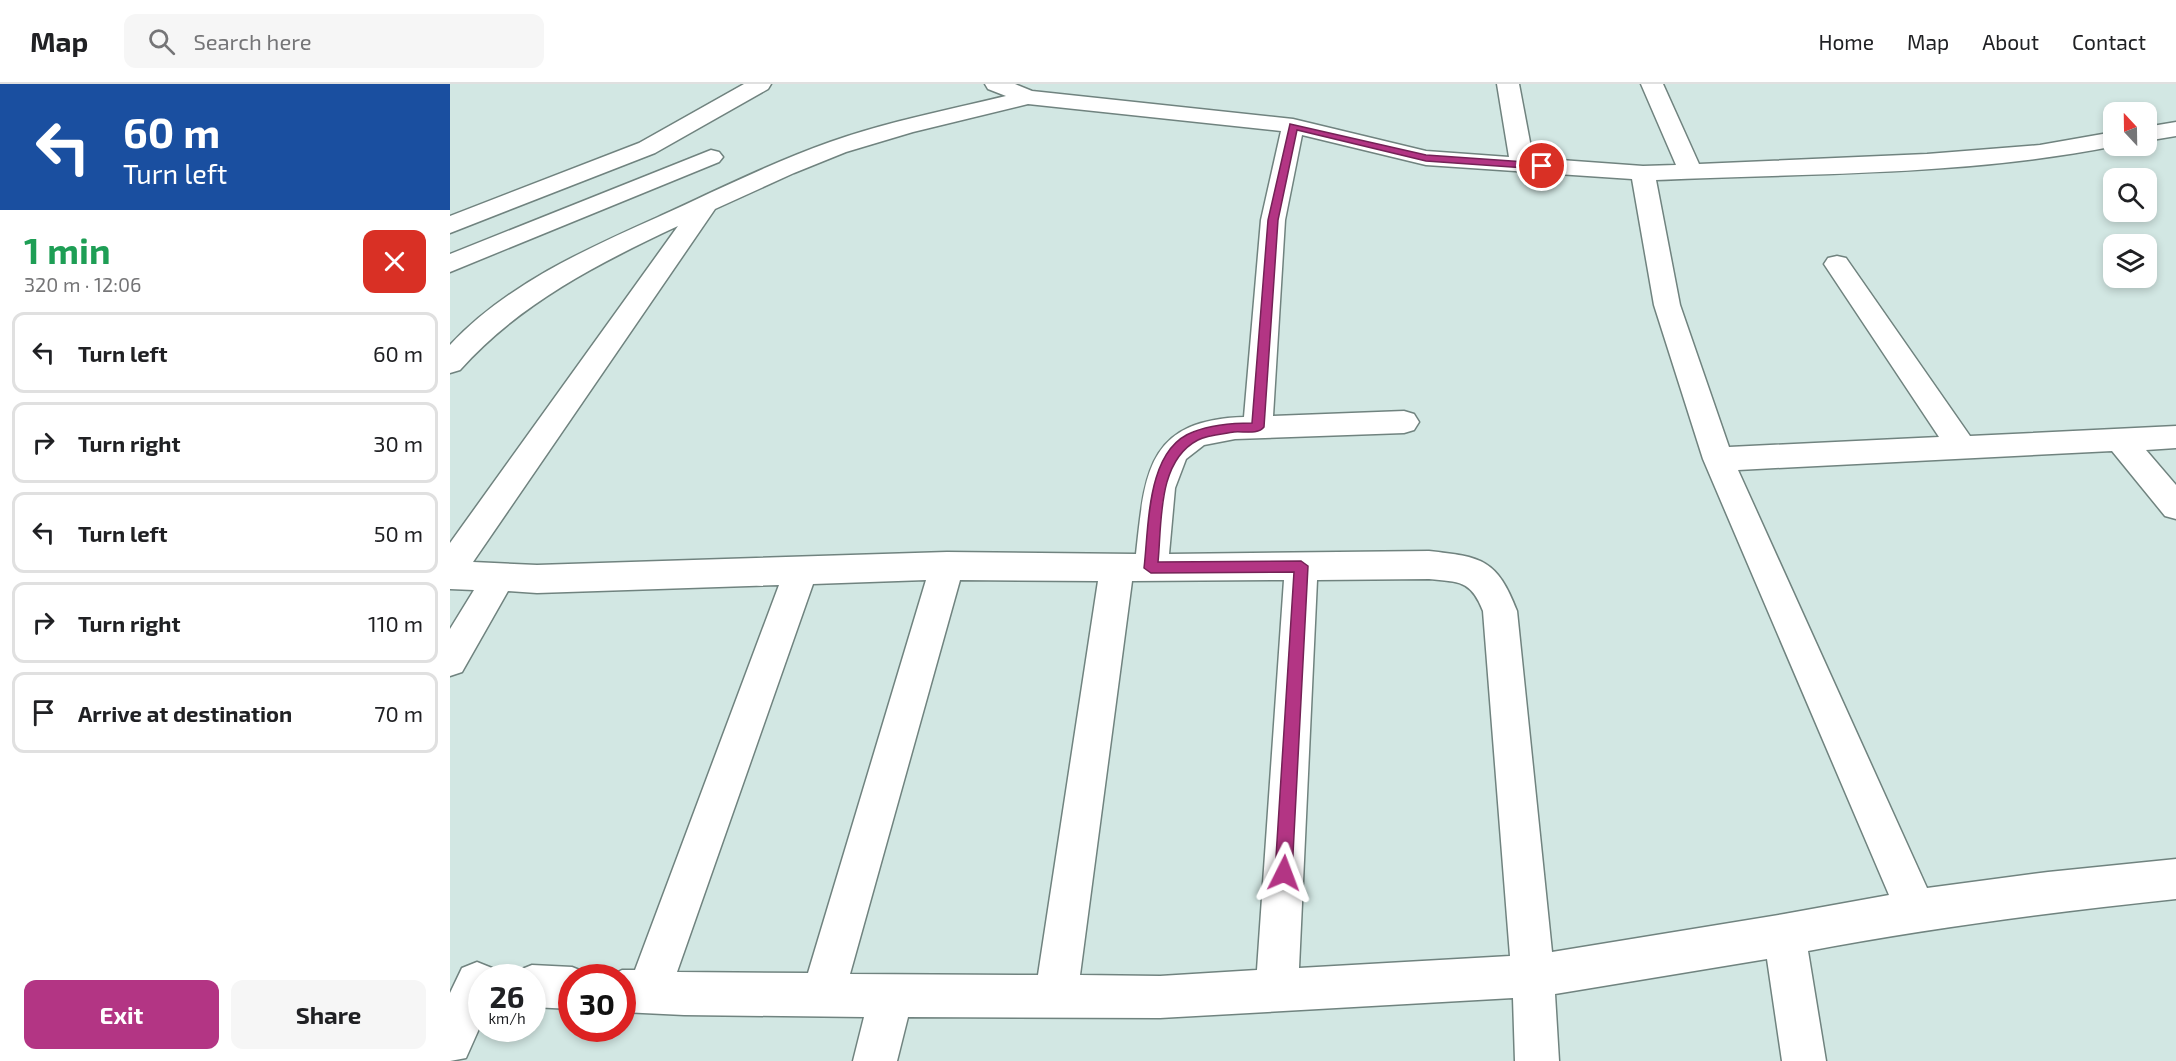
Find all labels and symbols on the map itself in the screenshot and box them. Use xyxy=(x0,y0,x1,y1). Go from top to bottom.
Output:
north arrow xyxy=(2103,102,2157,156)
pin xyxy=(1516,140,1567,191)
position arrow xyxy=(1252,841,1316,905)
speed limit sign: 30 xyxy=(558,964,636,1042)

